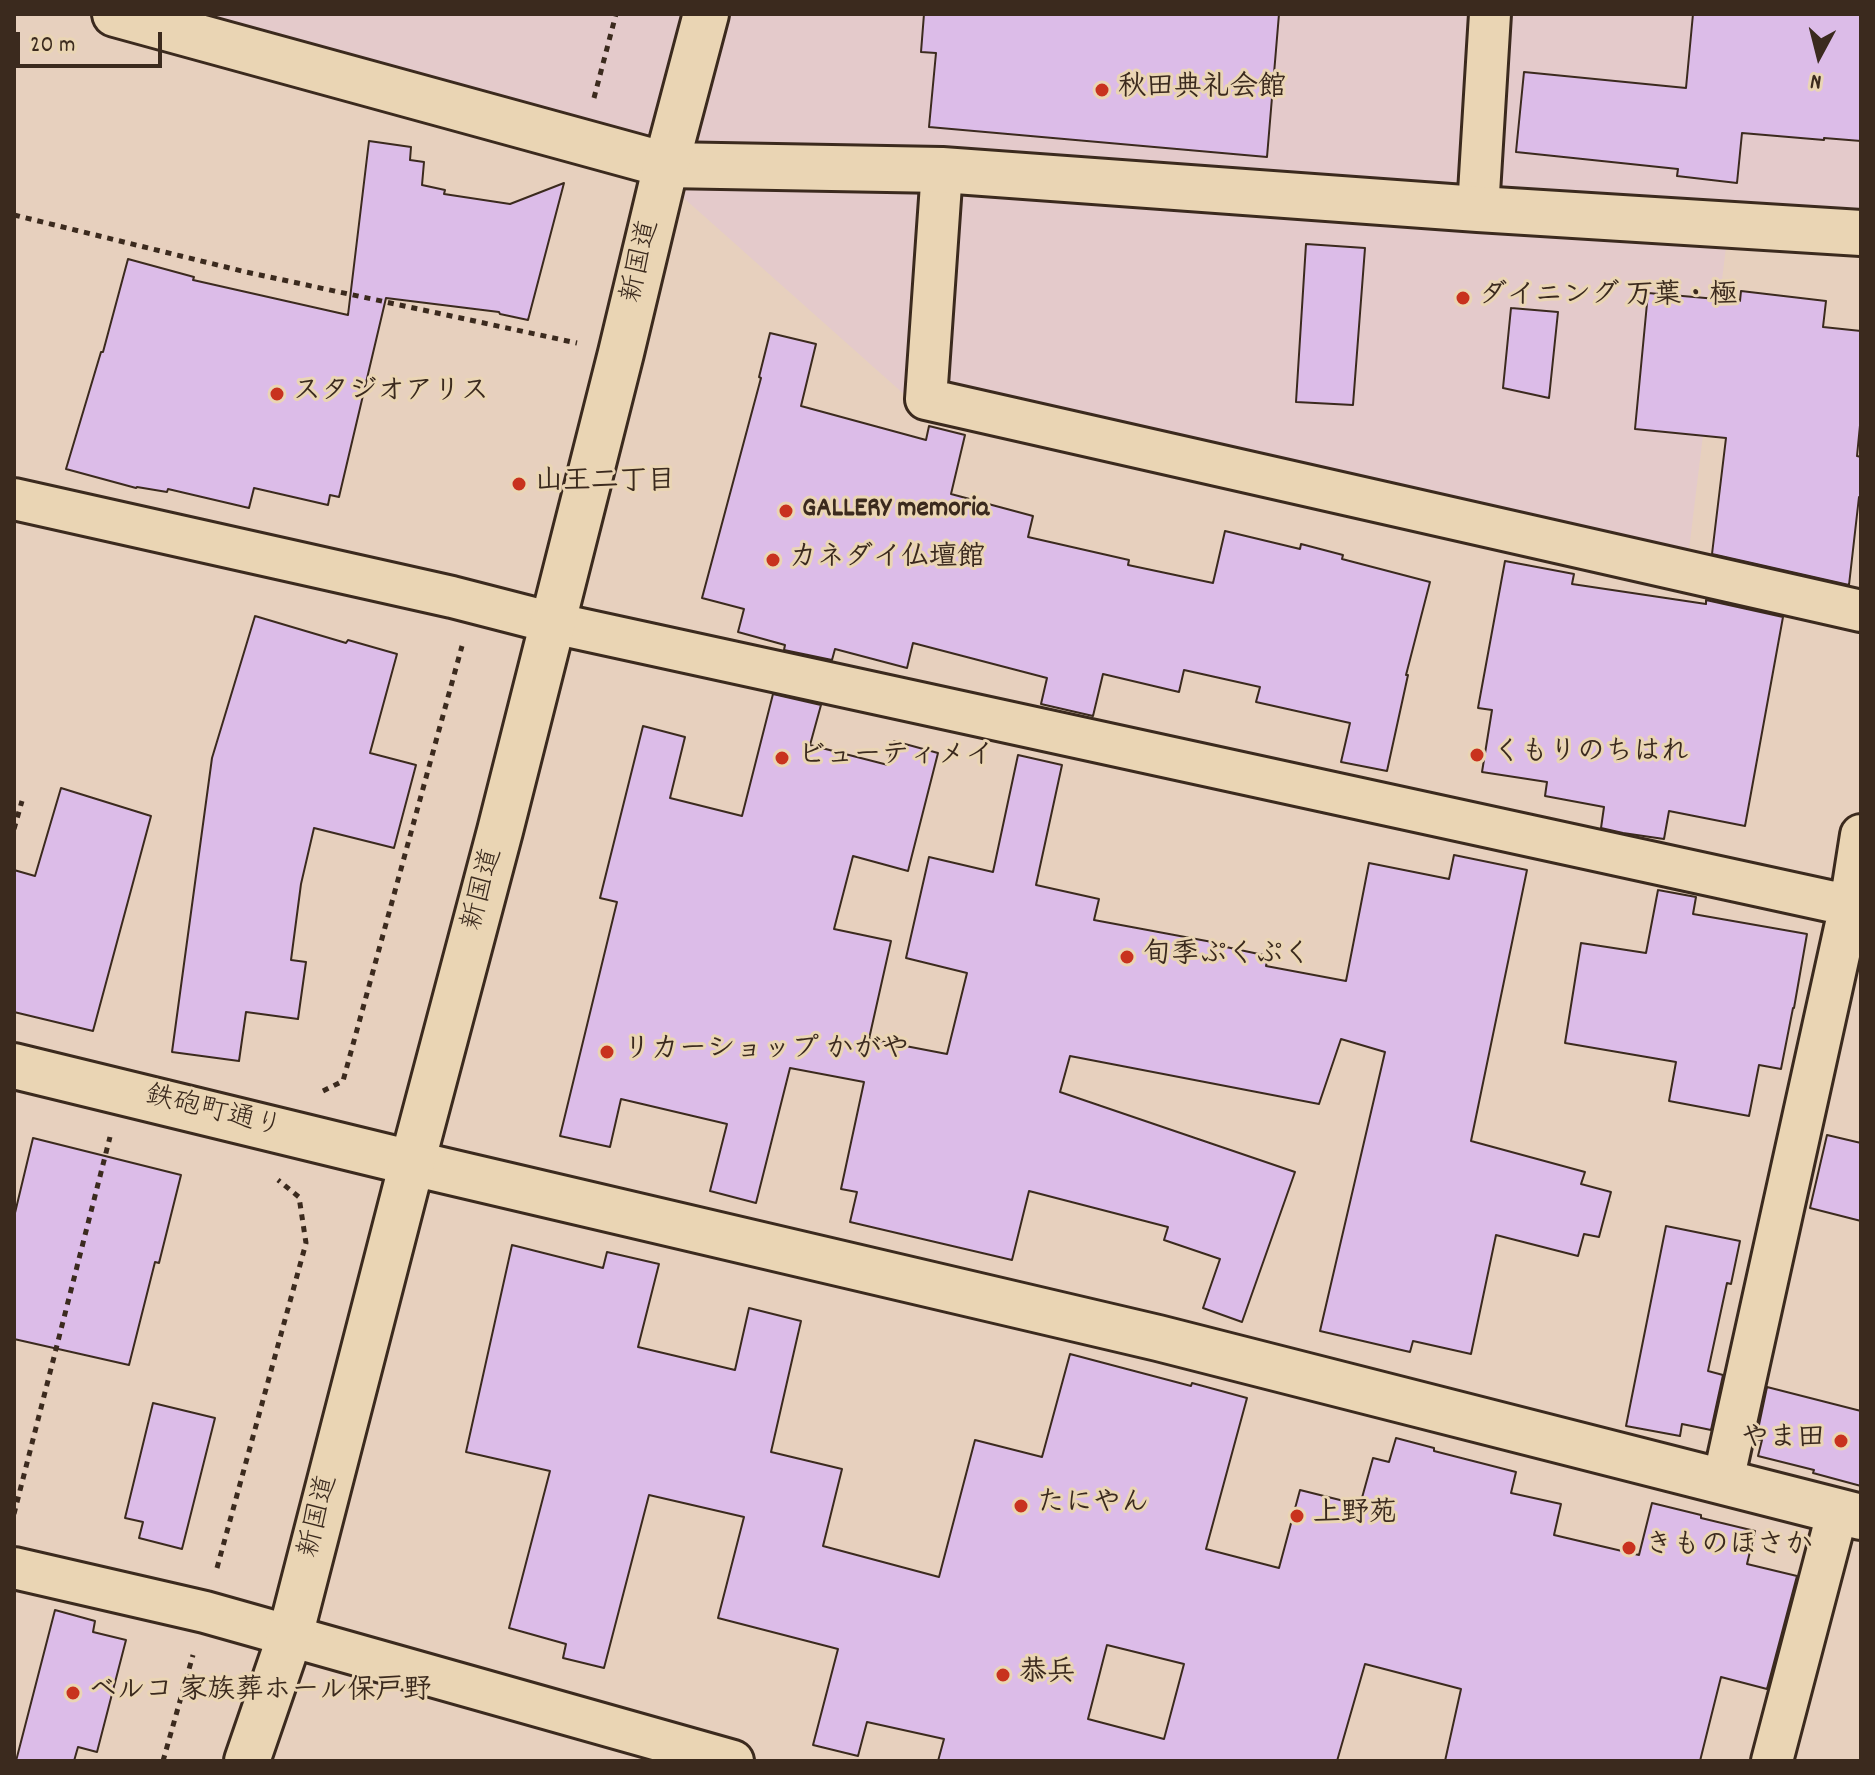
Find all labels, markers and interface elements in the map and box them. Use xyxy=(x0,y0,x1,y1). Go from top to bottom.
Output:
scale bar xyxy=(20,16,166,66)
north arrow xyxy=(1779,16,1859,96)
text: 20 m xyxy=(30,29,76,63)
text: N xyxy=(1809,64,1823,96)
place label: 秋田典礼会館 xyxy=(1118,73,1286,107)
marker: 秋田典礼会館 xyxy=(1093,81,1111,99)
street label: 新国道 xyxy=(617,217,669,307)
place label: ダイニング 万葉・極 xyxy=(1479,281,1737,315)
marker: ダイニング 万葉・極 xyxy=(1454,289,1472,307)
place label: スタジオアリス xyxy=(293,377,489,411)
marker: スタジオアリス xyxy=(268,385,286,403)
place label: 山王二丁目 xyxy=(535,467,675,501)
marker: 山王二丁目 xyxy=(510,475,528,493)
place label: GALLERY memoria xyxy=(802,494,989,528)
marker: GALLERY memoria xyxy=(777,502,795,520)
place label: カネダイ仏壇館 xyxy=(789,543,985,577)
marker: カネダイ仏壇館 xyxy=(764,551,782,569)
place label: くもりのちはれ xyxy=(1493,738,1689,772)
place label: ビューティメイ xyxy=(798,741,993,775)
marker: くもりのちはれ xyxy=(1468,746,1486,764)
marker: ビューティメイ xyxy=(773,749,791,767)
street label: 新国道 xyxy=(458,845,512,935)
place label: 旬季ぷくぷく xyxy=(1143,940,1311,974)
marker: 旬季ぷくぷく xyxy=(1118,948,1136,966)
place label: リカーショップ かがや xyxy=(623,1035,909,1069)
marker: リカーショップ かがや xyxy=(598,1043,616,1061)
street label: 鉄砲町通り xyxy=(141,1081,285,1147)
place label: やま田 xyxy=(1741,1424,1825,1458)
marker: やま田 xyxy=(1832,1432,1850,1450)
street label: 新国道 xyxy=(295,1472,347,1562)
place label: たにやん xyxy=(1037,1489,1149,1523)
marker: たにやん xyxy=(1012,1497,1030,1515)
place label: 上野苑 xyxy=(1313,1499,1397,1533)
marker: 上野苑 xyxy=(1288,1507,1306,1525)
place label: きものほさか xyxy=(1645,1531,1813,1565)
marker: きものほさか xyxy=(1620,1539,1638,1557)
place label: 恭兵 xyxy=(1019,1658,1075,1692)
marker: 恭兵 xyxy=(994,1666,1012,1684)
place label: ベルコ 家族葬ホール保戸野 xyxy=(89,1676,431,1710)
marker: ベルコ 家族葬ホール保戸野 xyxy=(64,1684,82,1702)

